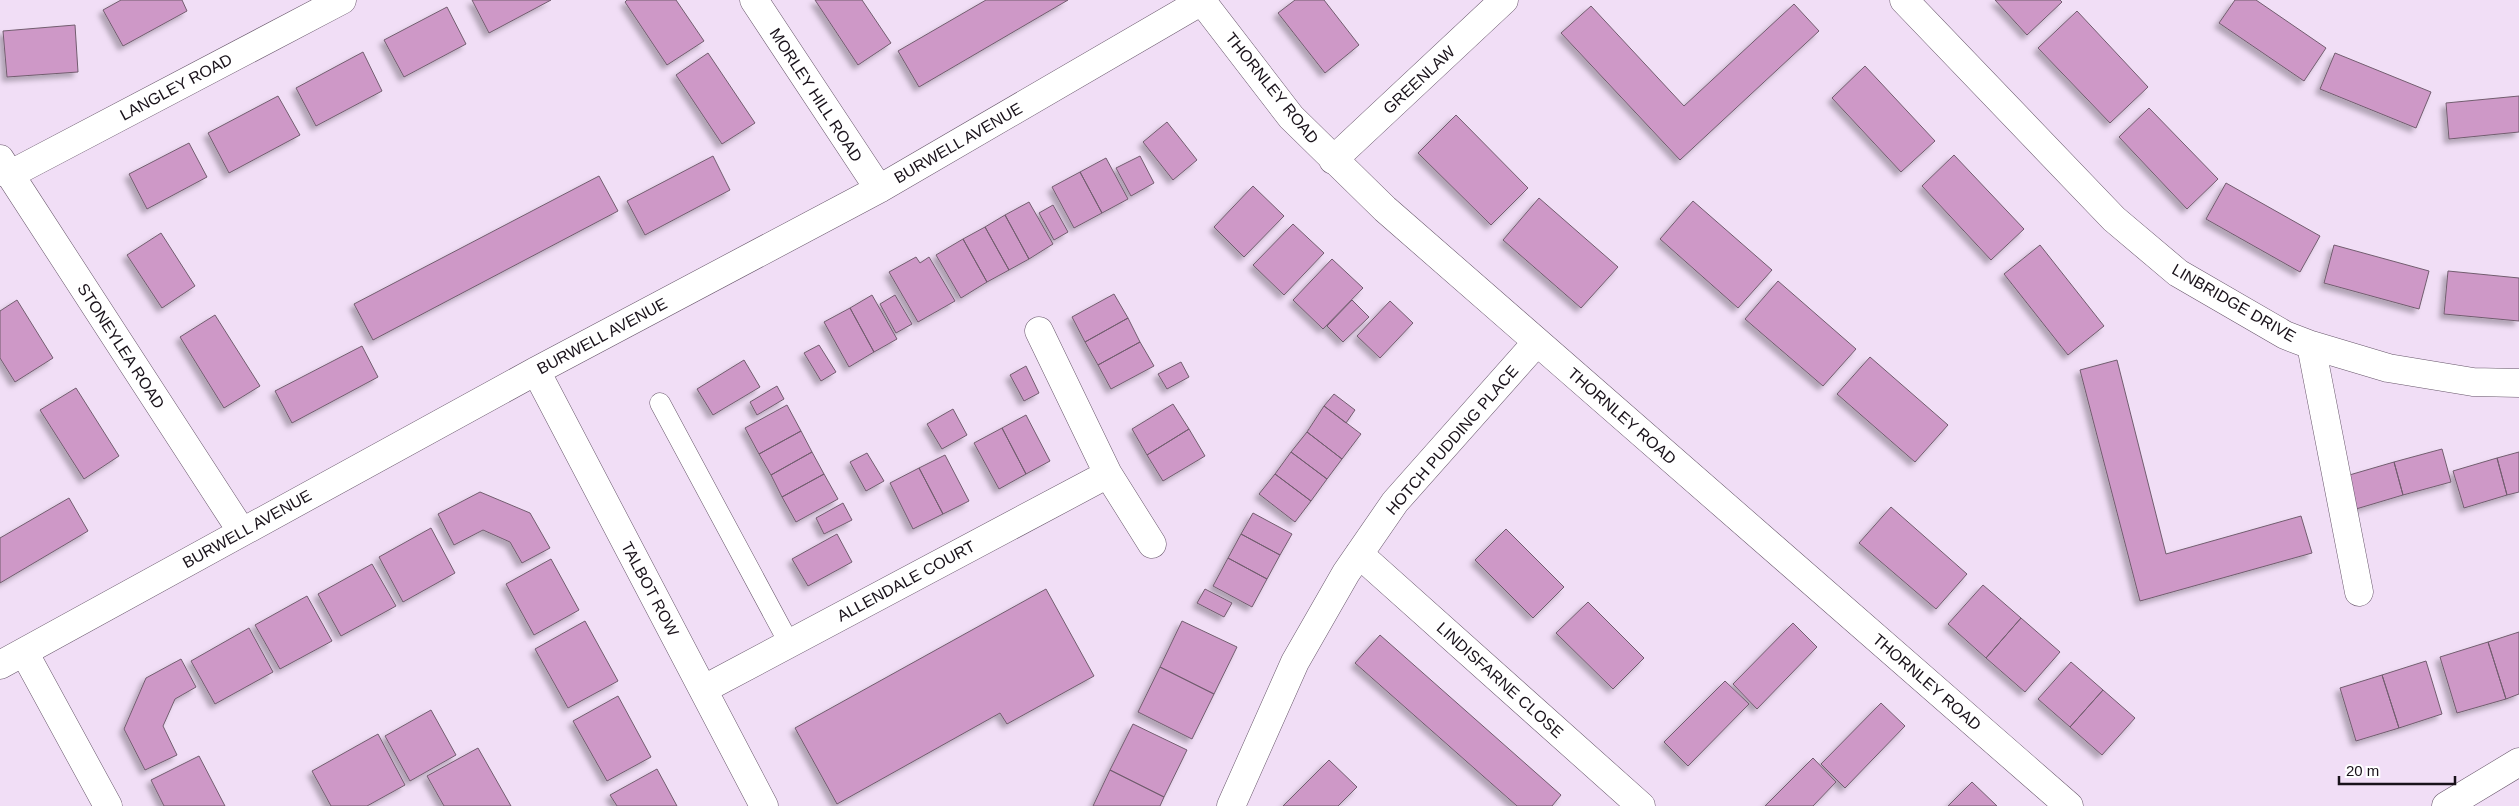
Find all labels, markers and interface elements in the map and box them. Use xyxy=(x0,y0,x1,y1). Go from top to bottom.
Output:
street label: MORLEY HILL ROAD xyxy=(766,25,866,165)
street label: THORNLEY ROAD xyxy=(1222,29,1322,147)
street label: GREENLAW xyxy=(1380,42,1459,117)
street label: LANGLEY ROAD xyxy=(117,50,235,124)
street label: BURWELL AVENUE xyxy=(891,99,1025,187)
street label: LINBRIDGE DRIVE xyxy=(2169,261,2299,345)
street label: STONEYLEA ROAD xyxy=(74,280,168,412)
street label: BURWELL AVENUE xyxy=(534,295,670,377)
street label: HOTCH PUDDING PLACE xyxy=(1383,362,1521,518)
street label: THORNLEY ROAD xyxy=(1565,364,1679,468)
street label: BURWELL AVENUE xyxy=(180,487,314,571)
street label: ALLENDALE COURT xyxy=(834,537,978,625)
street label: TALBOT ROW xyxy=(618,539,682,640)
street label: LINDISFARNE CLOSE xyxy=(1434,619,1566,741)
street label: THORNLEY ROAD xyxy=(1870,630,1984,734)
scale bar xyxy=(2339,754,2455,786)
text: 20 m xyxy=(2346,762,2379,779)

